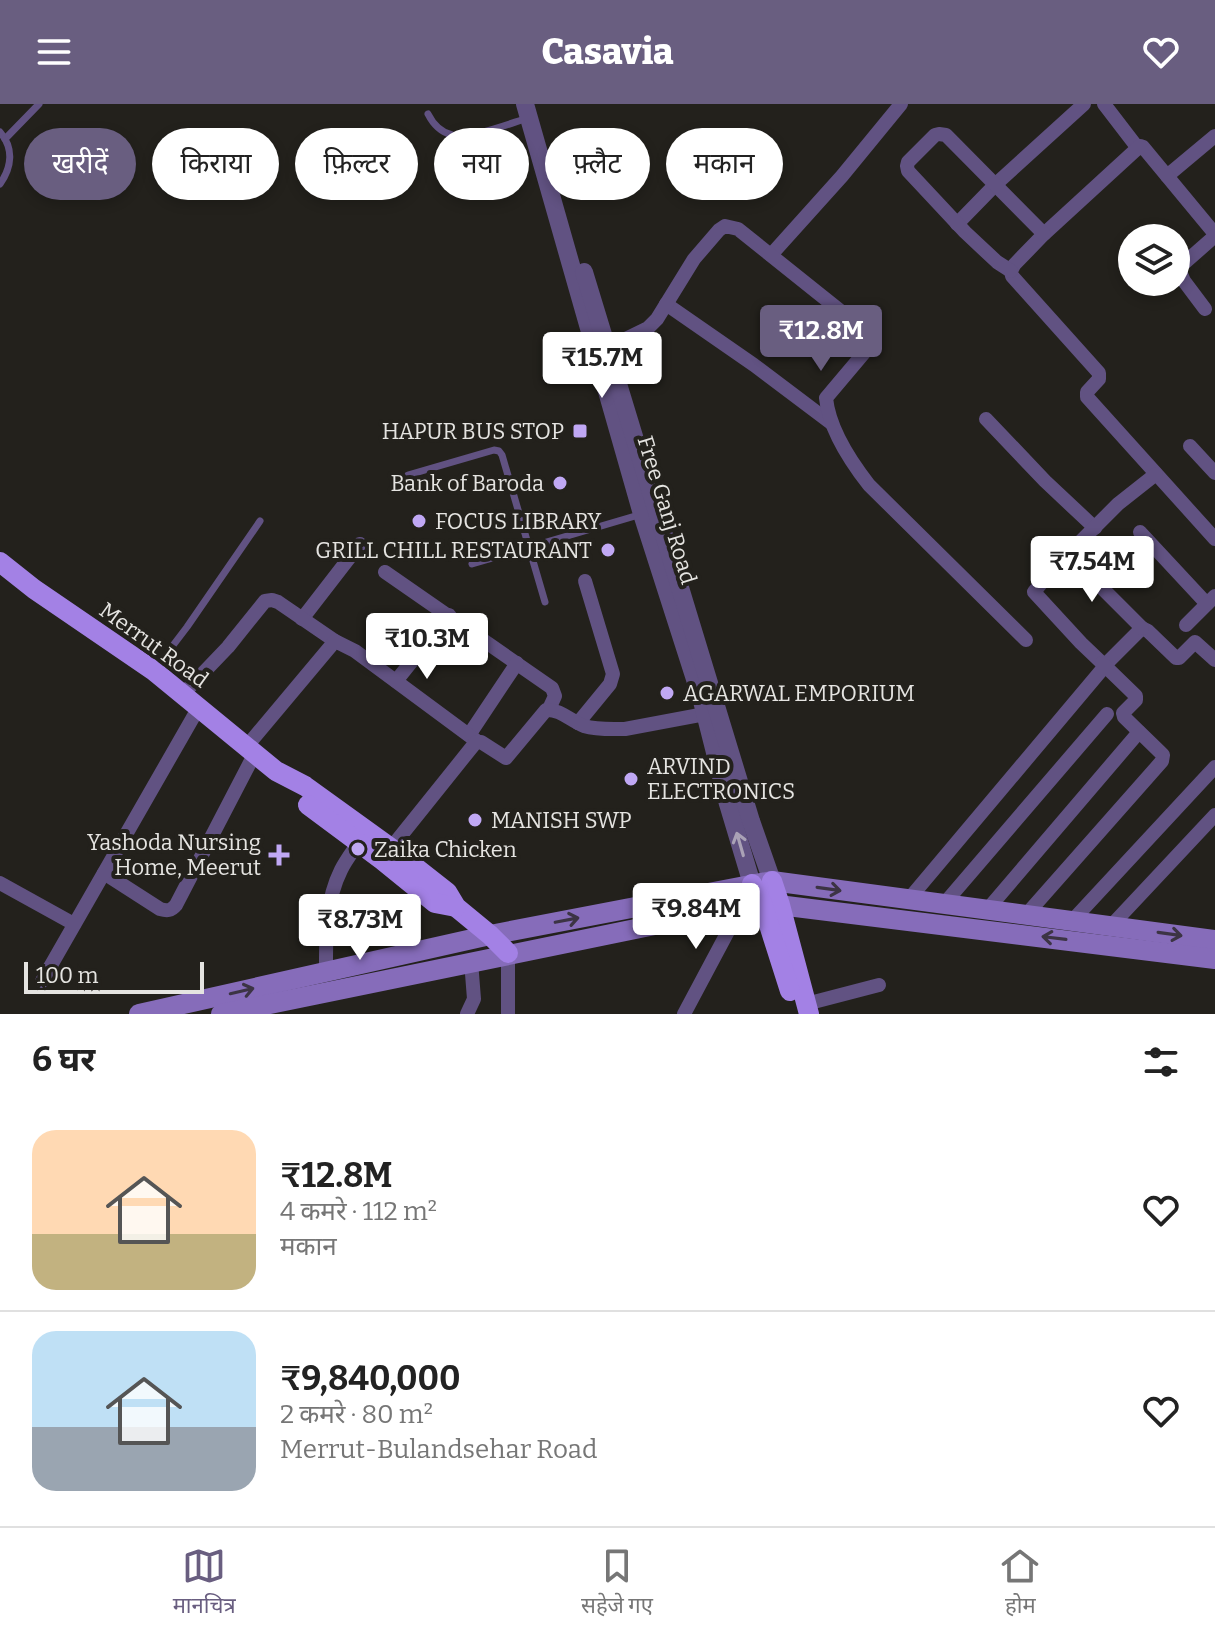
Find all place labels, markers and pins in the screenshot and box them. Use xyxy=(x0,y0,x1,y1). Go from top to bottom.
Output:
pin: ₹12.8M xyxy=(756,305,886,373)
pin: ₹15.7M xyxy=(537,332,667,400)
place label: HAPUR BUS STOP xyxy=(382,418,564,445)
marker: HAPUR BUS STOP xyxy=(571,422,589,440)
place label: Bank of Baroda xyxy=(390,470,544,497)
marker: Bank of Baroda xyxy=(551,474,569,492)
place label: FOCUS LIBRARY xyxy=(435,508,602,535)
marker: FOCUS LIBRARY xyxy=(410,512,428,530)
pin: ₹7.54M xyxy=(1027,536,1157,604)
place label: GRILL CHILL RESTAURANT xyxy=(315,537,592,564)
marker: GRILL CHILL RESTAURANT xyxy=(599,541,617,559)
pin: ₹10.3M xyxy=(362,613,492,681)
place label: AGARWAL EMPORIUM xyxy=(683,680,915,707)
marker: AGARWAL EMPORIUM xyxy=(658,684,676,702)
place label: ARVIND ELECTRONICS xyxy=(647,753,795,805)
marker: ARVIND ELECTRONICS xyxy=(622,770,640,788)
place label: MANISH SWP xyxy=(491,807,632,834)
marker: MANISH SWP xyxy=(466,811,484,829)
place label: Yashoda Nursing Home, Meerut xyxy=(87,829,261,881)
place label: Zaika Chicken xyxy=(374,836,517,863)
marker: Zaika Chicken xyxy=(349,840,367,858)
marker: Yashoda Nursing Home, Meerut xyxy=(268,844,290,866)
pin: ₹9.84M xyxy=(631,883,761,951)
pin: ₹8.73M xyxy=(295,894,425,962)

